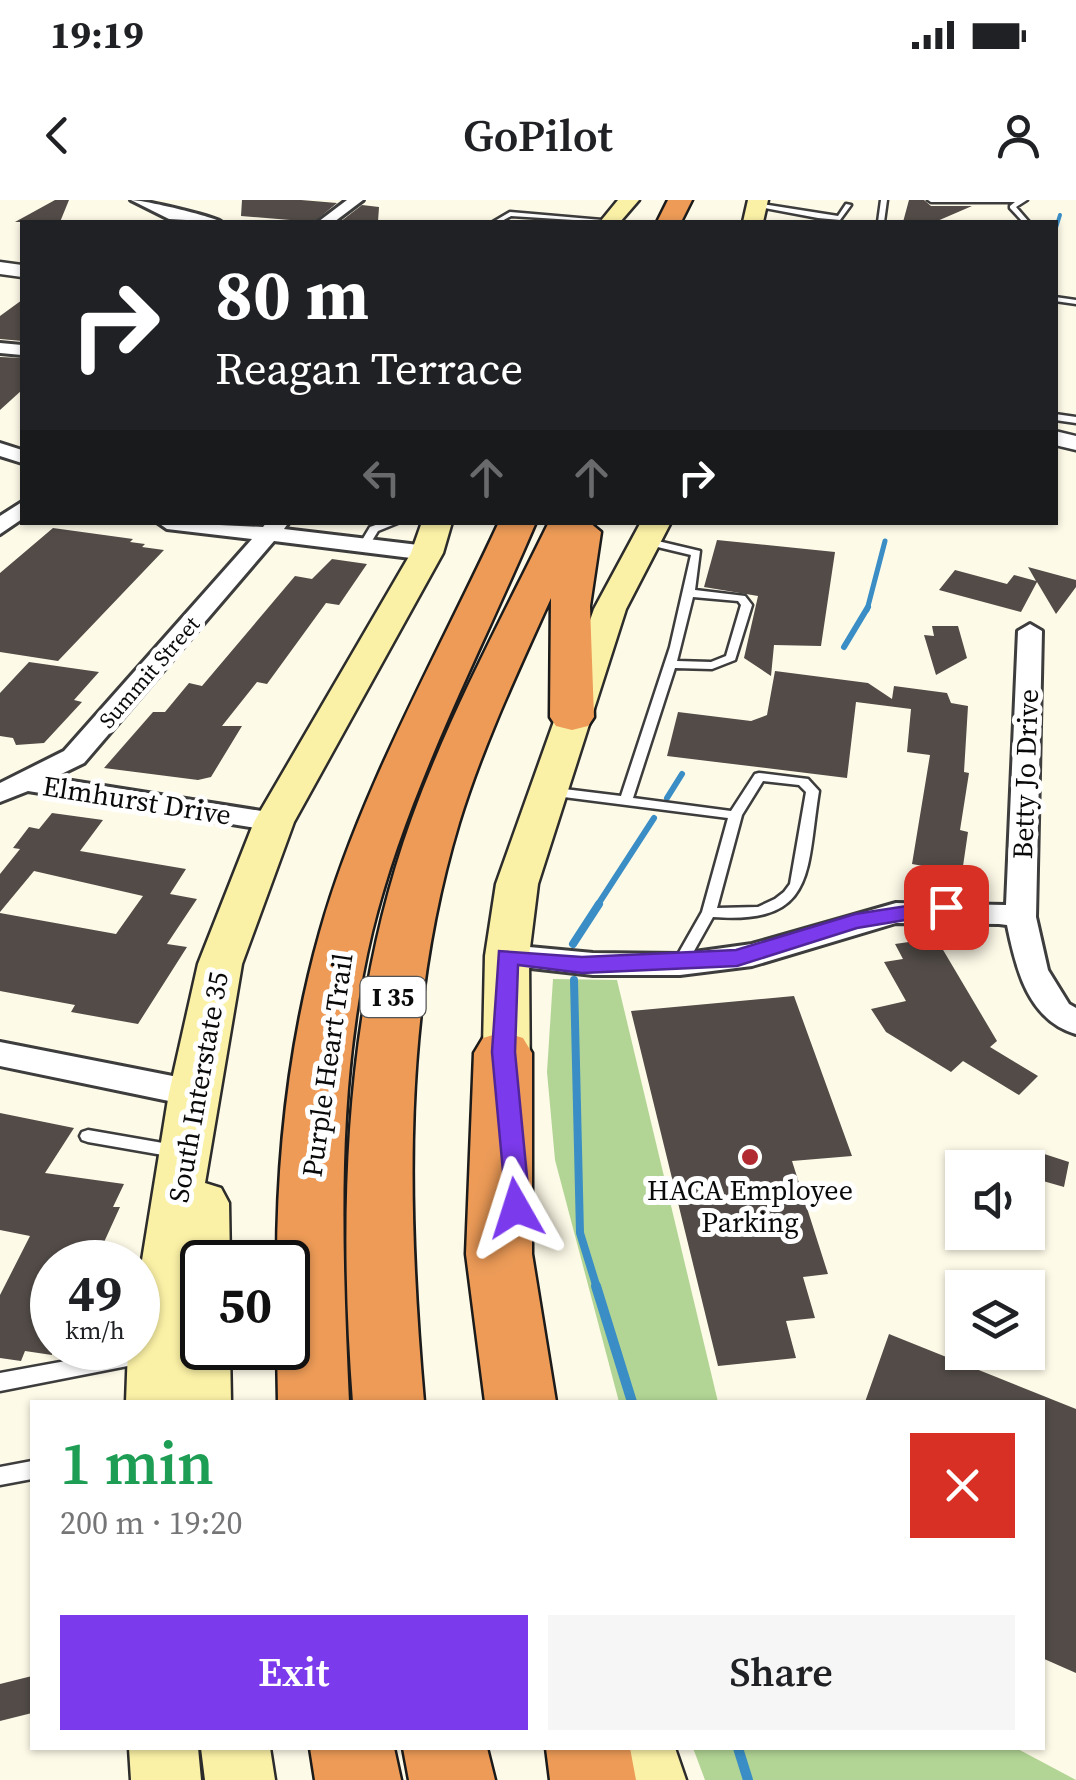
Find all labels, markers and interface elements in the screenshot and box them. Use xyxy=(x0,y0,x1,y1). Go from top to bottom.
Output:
text: 19:19 xyxy=(50,9,144,61)
text: GoPilot xyxy=(463,104,613,166)
icon: back xyxy=(30,108,85,163)
icon: person xyxy=(991,108,1046,163)
text: 80 m xyxy=(215,246,369,342)
icon: right xyxy=(50,260,180,390)
text: Reagan Terrace xyxy=(215,337,523,399)
icon: left xyxy=(354,450,409,505)
icon: ahead xyxy=(459,450,514,505)
icon: ahead xyxy=(564,450,619,505)
icon: right xyxy=(669,450,724,505)
street label: Summit Street xyxy=(92,609,207,734)
street label: Betty Jo Drive xyxy=(1003,688,1047,860)
street label: Elmhurst Drive xyxy=(40,766,234,834)
pin xyxy=(904,865,989,950)
icon: arrive xyxy=(919,880,974,935)
street label: Purple Heart Trail xyxy=(292,951,362,1179)
street label: South Interstate 35 xyxy=(159,969,237,1205)
road number: I 35 xyxy=(360,977,426,1017)
marker: HACA Employee Parking xyxy=(739,1146,761,1168)
map controls xyxy=(945,1150,1045,1370)
button: sound xyxy=(945,1150,1045,1250)
position arrow xyxy=(464,1156,568,1260)
place label: HACA Employee Parking xyxy=(647,1171,853,1241)
speed limit sign: 50 xyxy=(180,1240,310,1370)
text: 49 xyxy=(68,1258,122,1327)
button: layers xyxy=(945,1270,1045,1370)
text: km/h xyxy=(65,1313,125,1347)
text: 1 min xyxy=(60,1422,214,1504)
button: close xyxy=(910,1433,1015,1538)
text: 200 m · 19:20 xyxy=(60,1501,242,1545)
button: Exit xyxy=(60,1615,528,1730)
button: Share xyxy=(548,1615,1015,1730)

